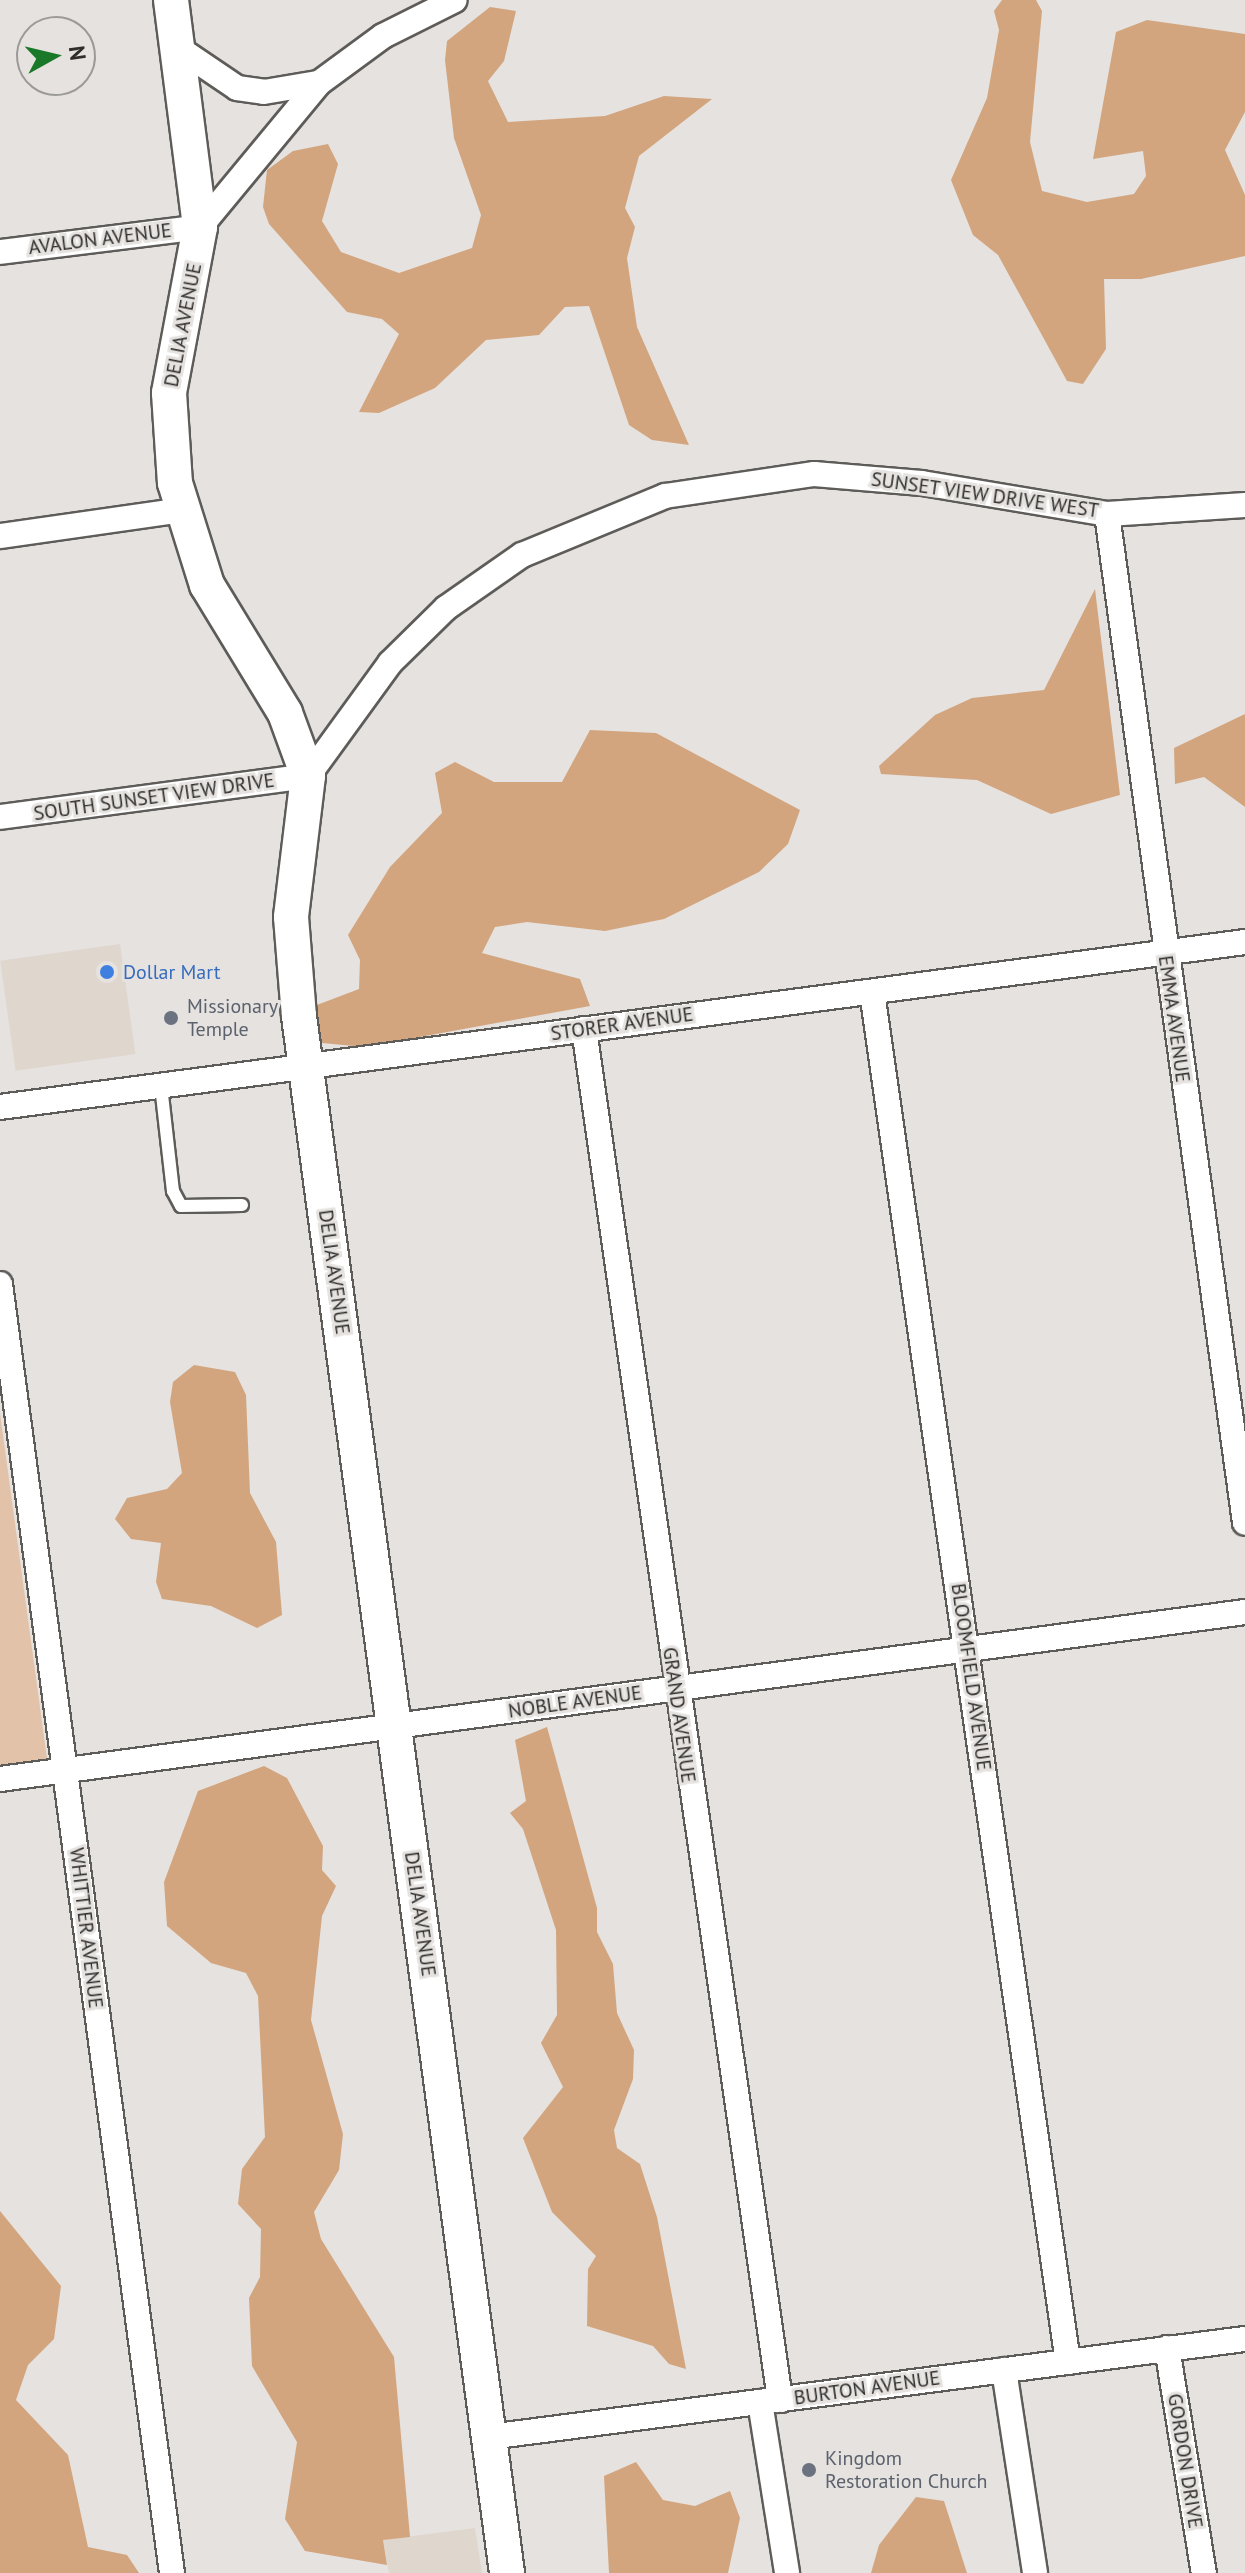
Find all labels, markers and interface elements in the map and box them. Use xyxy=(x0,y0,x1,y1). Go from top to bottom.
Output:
north arrow xyxy=(16,16,96,96)
text: N xyxy=(63,44,93,62)
street label: AVALON AVENUE xyxy=(27,218,173,260)
street label: DELIA AVENUE xyxy=(159,260,207,390)
street label: SUNSET VIEW DRIVE WEST xyxy=(868,467,1102,523)
street label: SOUTH SUNSET VIEW DRIVE xyxy=(31,768,277,826)
street label: EMMA AVENUE xyxy=(1153,953,1195,1085)
place label: Dollar Mart xyxy=(123,960,220,984)
marker: Dollar Mart xyxy=(98,963,116,981)
place label: Missionary Temple xyxy=(187,994,278,1041)
street label: STORER AVENUE xyxy=(549,1002,695,1046)
marker: Missionary Temple xyxy=(162,1009,180,1027)
street label: DELIA AVENUE xyxy=(313,1207,355,1337)
street label: BLOOMFIELD AVENUE xyxy=(946,1581,996,1773)
street label: GRAND AVENUE xyxy=(658,1645,700,1785)
street label: NOBLE AVENUE xyxy=(506,1681,644,1723)
street label: WHITTIER AVENUE xyxy=(64,1846,108,2010)
street label: DELIA AVENUE xyxy=(399,1849,441,1979)
street label: BURTON AVENUE xyxy=(792,2366,942,2410)
street label: GORDON DRIVE xyxy=(1162,2392,1208,2530)
place label: Kingdom Restoration Church xyxy=(825,2446,988,2493)
marker: Kingdom Restoration Church xyxy=(800,2461,818,2479)

